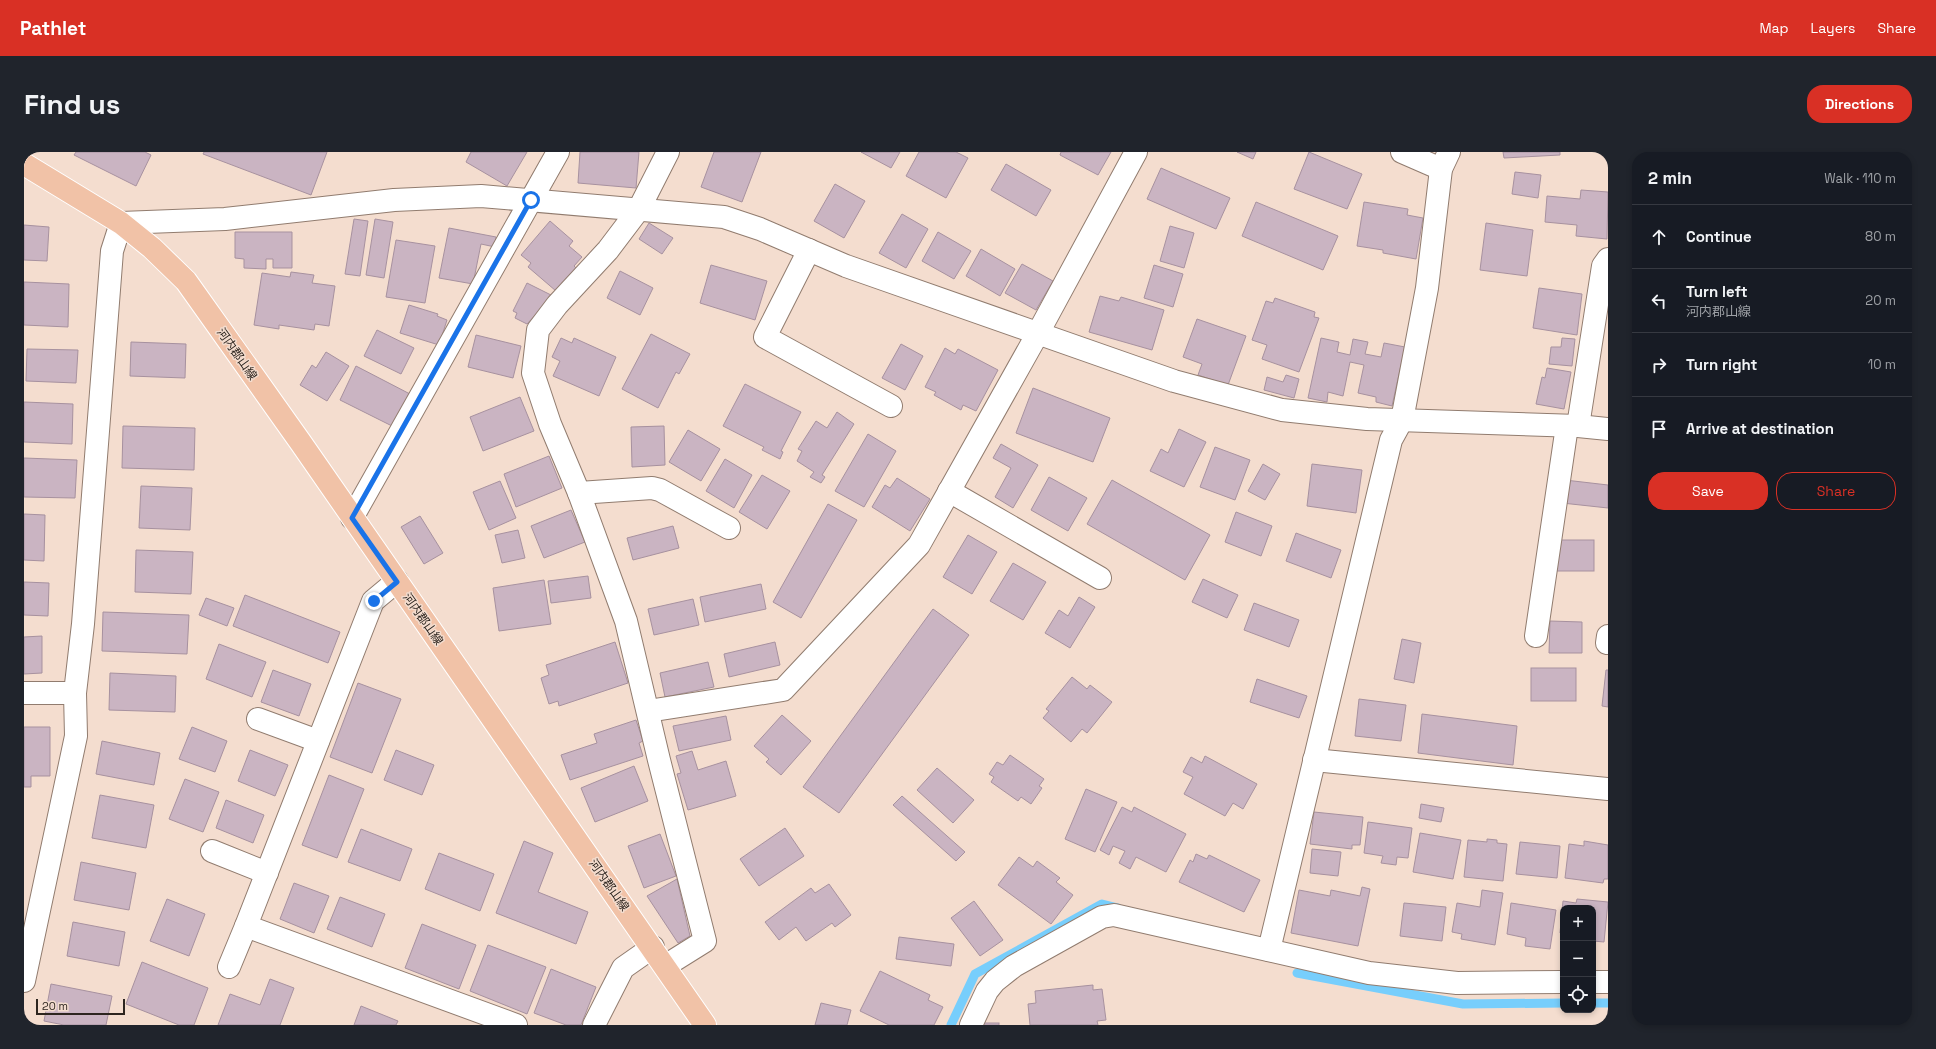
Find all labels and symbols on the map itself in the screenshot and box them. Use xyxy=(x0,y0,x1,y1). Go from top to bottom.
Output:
route start xyxy=(522,191,540,209)
street label: 河内郡山線 xyxy=(213,325,261,383)
street label: 河内郡山線 xyxy=(399,590,447,648)
route end xyxy=(365,592,383,610)
street label: 河内郡山線 xyxy=(585,856,633,914)
scale bar xyxy=(36,997,125,1016)

